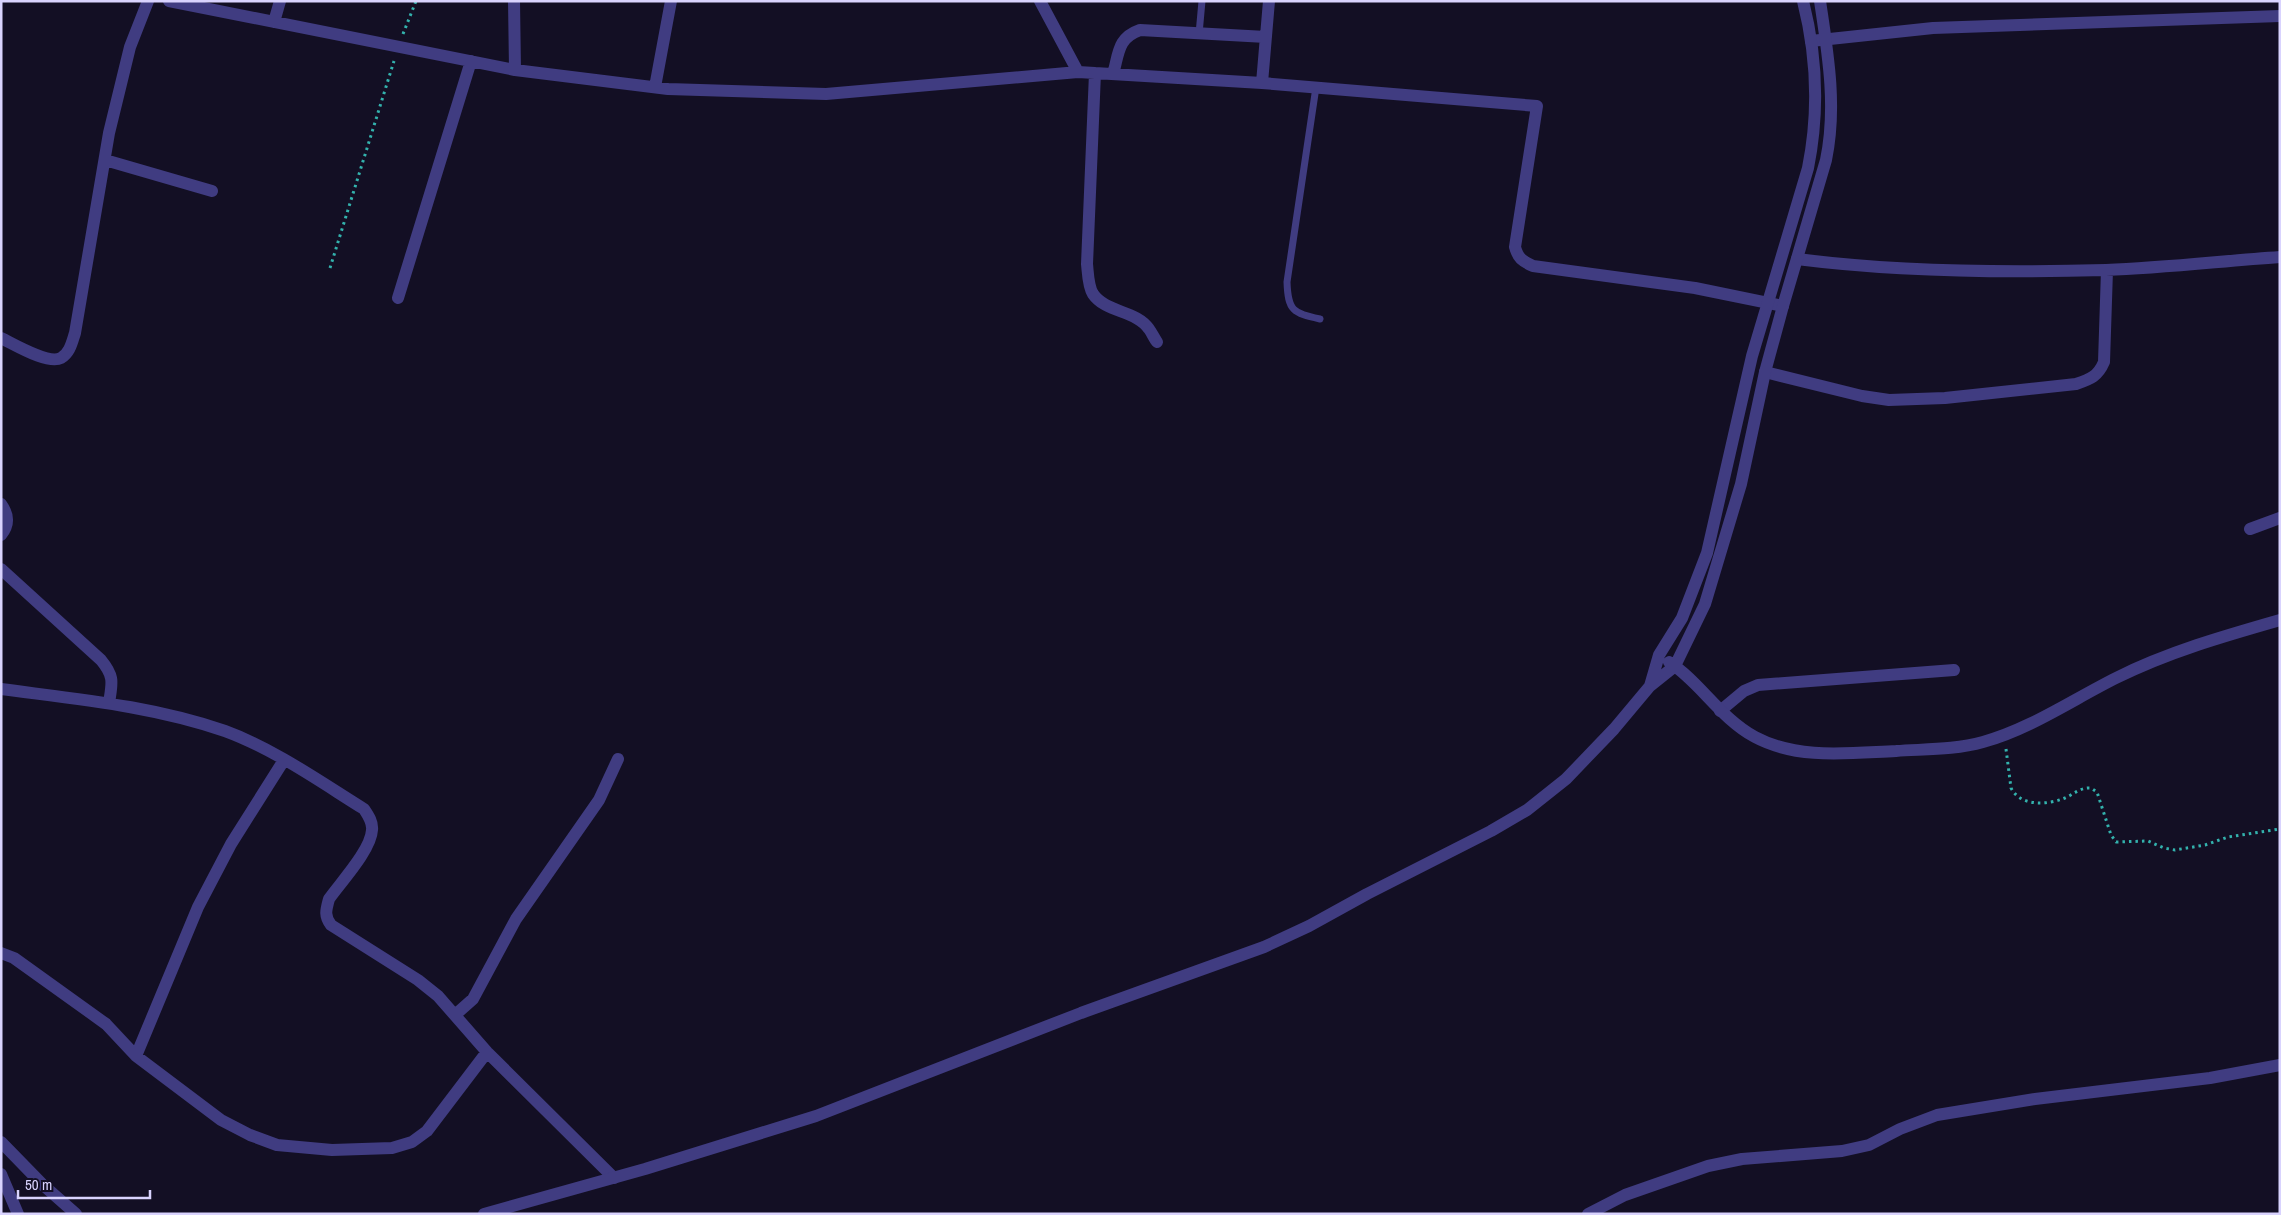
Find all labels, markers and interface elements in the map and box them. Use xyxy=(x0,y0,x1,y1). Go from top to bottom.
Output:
scale bar xyxy=(18,1168,150,1200)
text: 50 m xyxy=(25,1174,52,1195)

